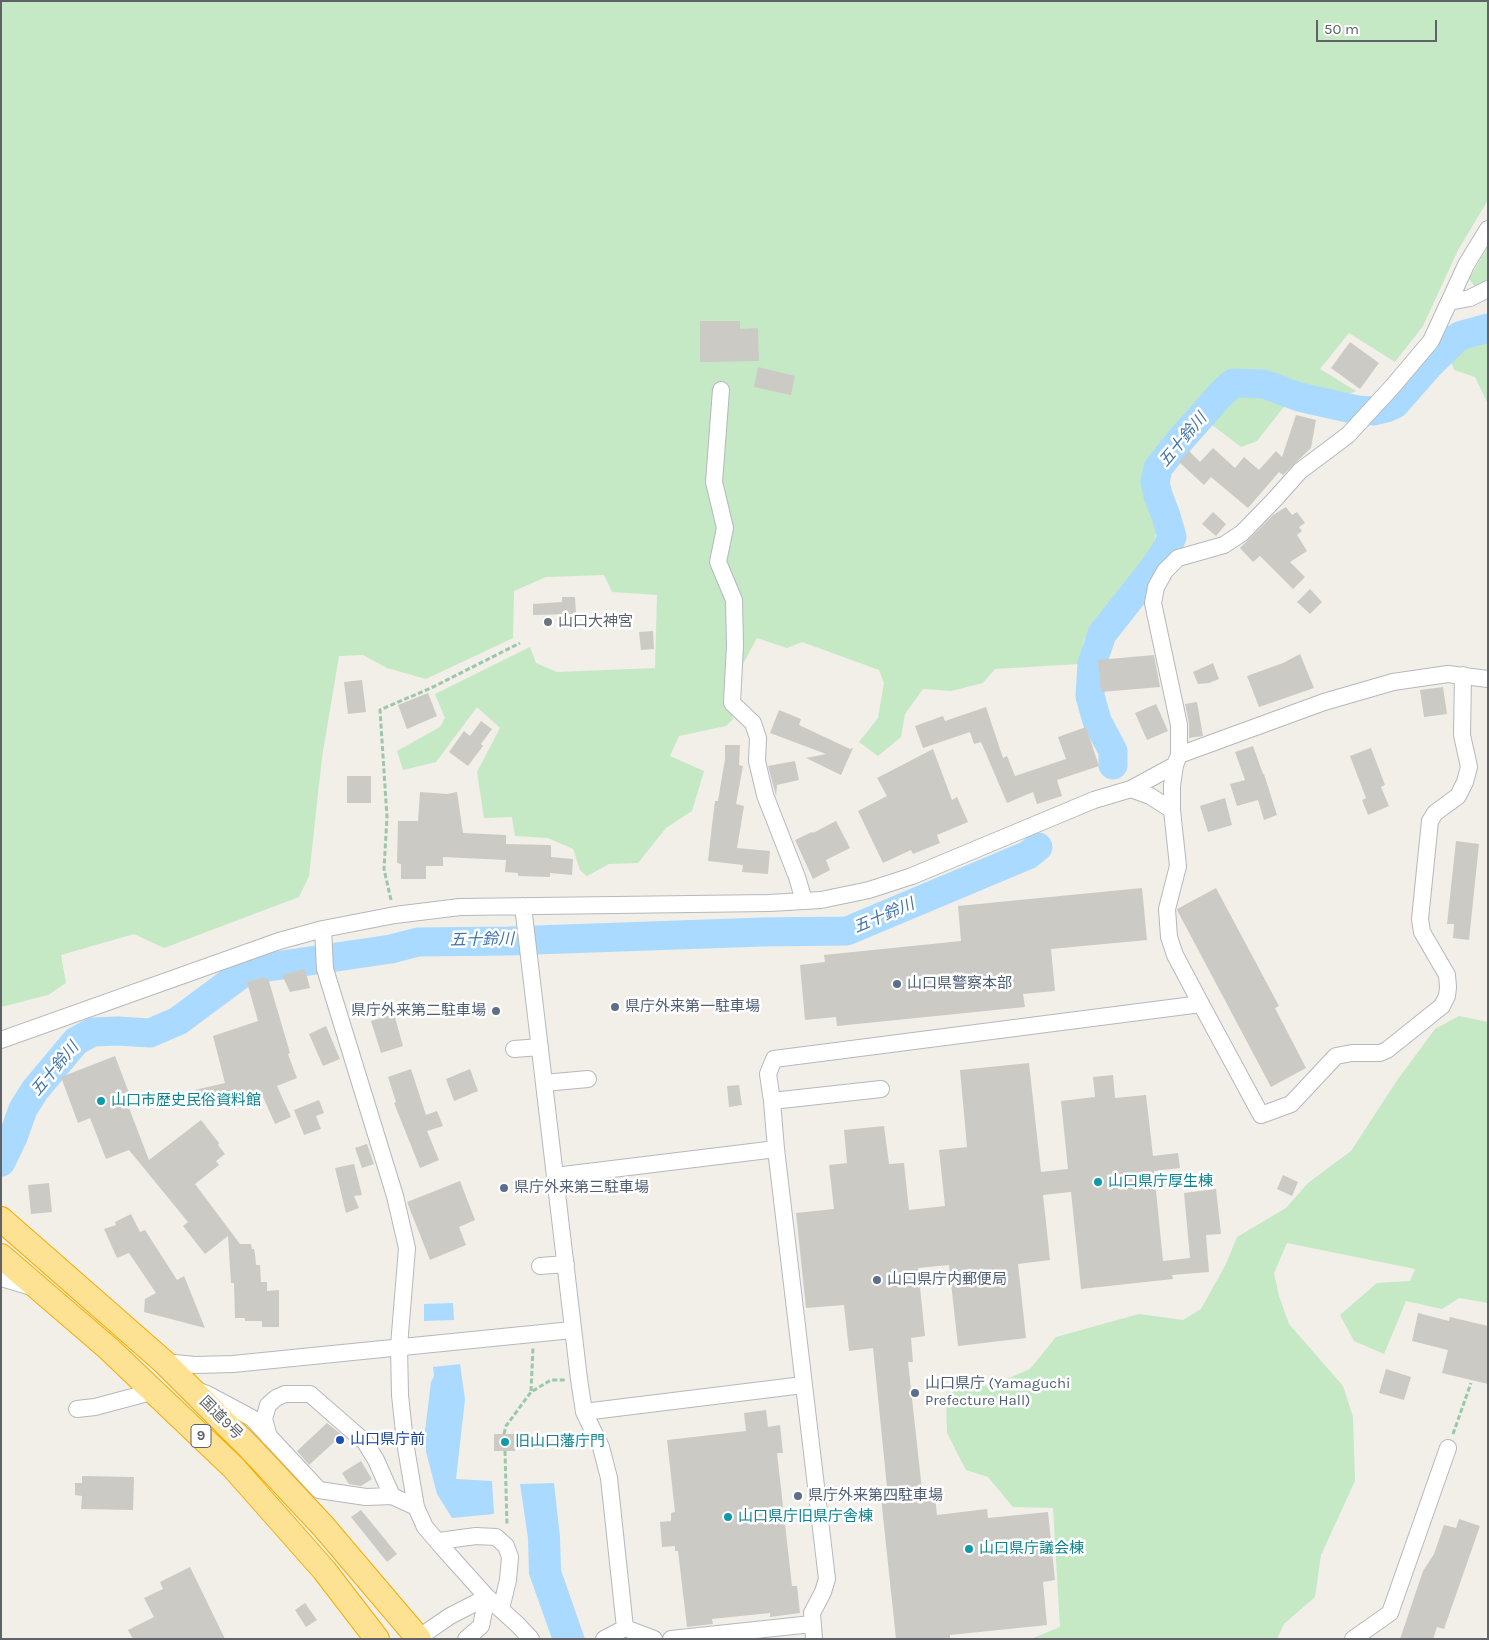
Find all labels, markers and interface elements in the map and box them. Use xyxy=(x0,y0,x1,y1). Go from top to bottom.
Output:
scale bar xyxy=(1319,10,1440,42)
text: 50 m xyxy=(1324,20,1359,38)
water label: 五十鈴川 xyxy=(1155,409,1211,471)
place label: 山口大神宮 xyxy=(558,613,633,631)
marker: 山口大神宮 xyxy=(542,616,554,628)
water label: 五十鈴川 xyxy=(851,895,917,937)
water label: 五十鈴川 xyxy=(450,930,514,950)
place label: 山口県警察本部 xyxy=(907,975,1012,993)
marker: 山口県警察本部 xyxy=(891,978,903,990)
place label: 県庁外来第一駐車場 xyxy=(625,998,760,1016)
marker: 県庁外来第一駐車場 xyxy=(609,1001,621,1013)
place label: 県庁外来第二駐車場 xyxy=(351,1002,486,1020)
marker: 県庁外来第二駐車場 xyxy=(490,1005,502,1017)
water label: 五十鈴川 xyxy=(27,1038,83,1100)
place label: 山口市歴史民俗資料館 xyxy=(111,1092,261,1110)
marker: 山口市歴史民俗資料館 xyxy=(95,1095,107,1107)
place label: 山口県庁厚生棟 xyxy=(1108,1173,1213,1191)
marker: 山口県庁厚生棟 xyxy=(1092,1176,1104,1188)
place label: 県庁外来第三駐車場 xyxy=(514,1179,649,1197)
marker: 県庁外来第三駐車場 xyxy=(498,1182,510,1194)
place label: 山口県庁内郵便局 xyxy=(887,1271,1007,1289)
marker: 山口県庁内郵便局 xyxy=(871,1274,883,1286)
place label: 山口県庁 (Yamaguchi Prefecture Hall) xyxy=(925,1375,1071,1410)
marker: 山口県庁 (Yamaguchi Prefecture Hall) xyxy=(909,1387,921,1399)
street label: 国道9号 xyxy=(196,1393,246,1443)
road number: 9 xyxy=(191,1424,211,1448)
place label: 山口県庁前 xyxy=(350,1431,425,1449)
place label: 旧山口藩庁門 xyxy=(515,1433,605,1451)
marker: 山口県庁前 xyxy=(334,1434,346,1446)
marker: 旧山口藩庁門 xyxy=(499,1436,511,1448)
place label: 県庁外来第四駐車場 xyxy=(808,1487,943,1505)
marker: 県庁外来第四駐車場 xyxy=(792,1490,804,1502)
place label: 山口県庁旧県庁舎棟 xyxy=(738,1508,873,1526)
marker: 山口県庁旧県庁舎棟 xyxy=(722,1511,734,1523)
place label: 山口県庁議会棟 xyxy=(979,1540,1084,1558)
marker: 山口県庁議会棟 xyxy=(963,1543,975,1555)

